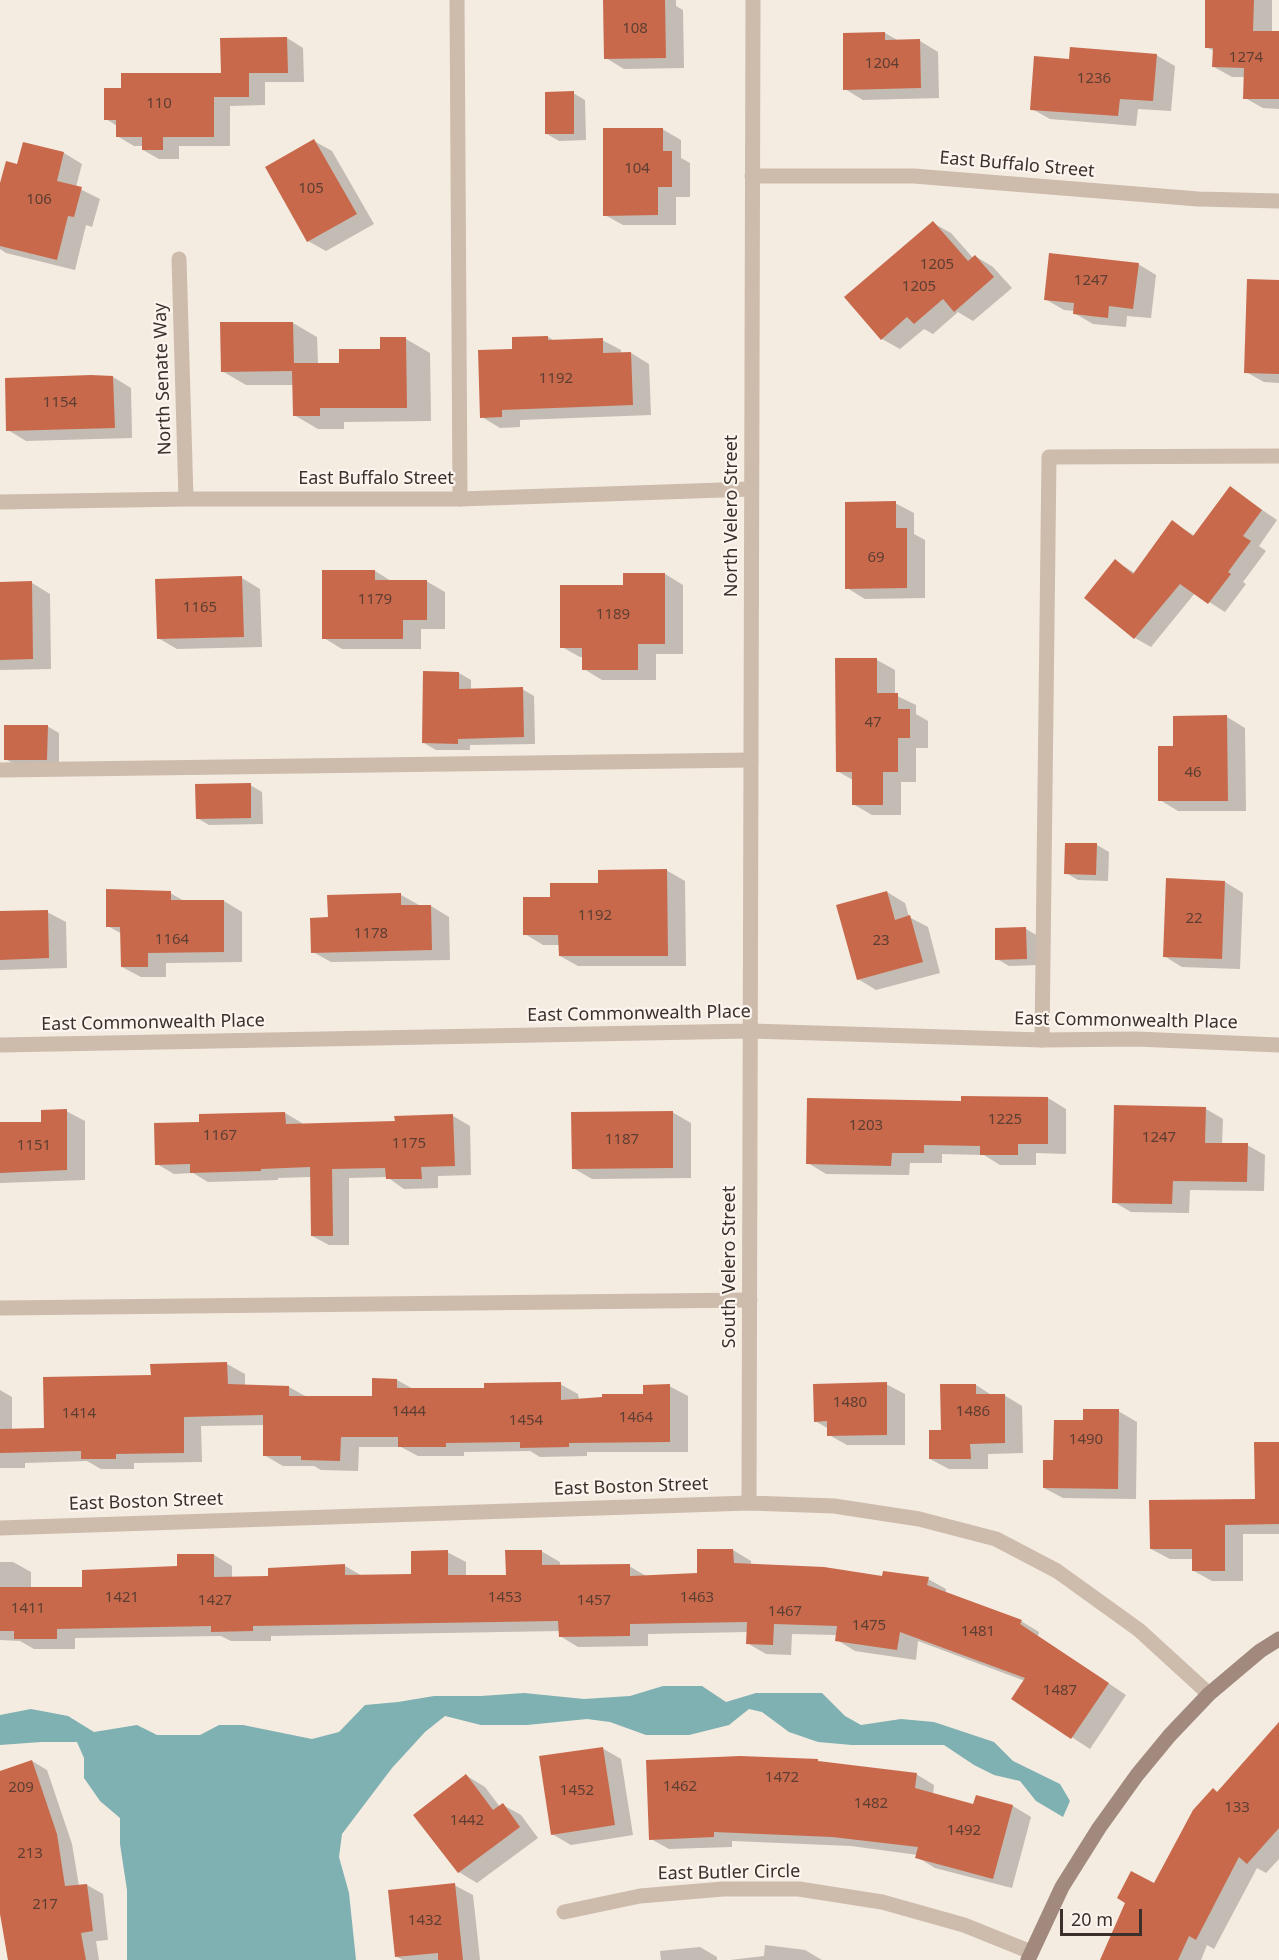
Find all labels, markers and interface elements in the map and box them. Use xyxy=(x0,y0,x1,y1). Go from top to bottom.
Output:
house number: 108 xyxy=(622,20,648,38)
house number: 1274 xyxy=(1229,49,1263,67)
house number: 1204 xyxy=(865,55,899,73)
house number: 1236 xyxy=(1077,70,1111,88)
house number: 110 xyxy=(146,95,172,113)
street label: East Buffalo Street xyxy=(939,147,1095,183)
house number: 104 xyxy=(624,160,650,178)
house number: 105 xyxy=(298,180,324,198)
house number: 106 xyxy=(26,191,52,209)
house number: 1205 xyxy=(920,256,954,274)
house number: 1247 xyxy=(1074,272,1108,290)
house number: 1205 xyxy=(902,278,936,296)
street label: North Senate Way xyxy=(150,302,176,456)
house number: 1192 xyxy=(539,370,573,388)
house number: 1154 xyxy=(43,394,77,412)
street label: North Velero Street xyxy=(721,435,743,597)
street label: East Buffalo Street xyxy=(298,468,454,490)
house number: 69 xyxy=(867,549,885,567)
house number: 1179 xyxy=(358,591,392,609)
house number: 1165 xyxy=(183,599,217,617)
house number: 1189 xyxy=(596,606,630,624)
house number: 47 xyxy=(864,714,882,732)
house number: 46 xyxy=(1184,764,1202,782)
house number: 1192 xyxy=(578,907,612,925)
house number: 22 xyxy=(1185,910,1203,928)
house number: 1178 xyxy=(354,925,388,943)
house number: 1164 xyxy=(155,931,189,949)
house number: 23 xyxy=(872,932,890,950)
street label: East Commonwealth Place xyxy=(527,1001,751,1027)
street label: East Commonwealth Place xyxy=(1014,1008,1238,1034)
street label: East Commonwealth Place xyxy=(41,1010,265,1036)
house number: 1225 xyxy=(988,1111,1022,1129)
house number: 1203 xyxy=(849,1117,883,1135)
house number: 1167 xyxy=(203,1127,237,1145)
house number: 1247 xyxy=(1142,1129,1176,1147)
house number: 1187 xyxy=(605,1131,639,1149)
house number: 1175 xyxy=(392,1135,426,1153)
house number: 1151 xyxy=(17,1137,51,1155)
street label: South Velero Street xyxy=(719,1186,741,1348)
house number: 1480 xyxy=(833,1394,867,1412)
house number: 1444 xyxy=(392,1403,426,1421)
house number: 1486 xyxy=(956,1403,990,1421)
house number: 1414 xyxy=(62,1405,96,1423)
house number: 1464 xyxy=(619,1409,653,1427)
house number: 1454 xyxy=(509,1412,543,1430)
house number: 1490 xyxy=(1069,1431,1103,1449)
street label: East Boston Street xyxy=(553,1474,709,1500)
street label: East Boston Street xyxy=(68,1489,224,1515)
house number: 1421 xyxy=(105,1589,139,1607)
house number: 1453 xyxy=(488,1589,522,1607)
house number: 1463 xyxy=(680,1589,714,1607)
house number: 1427 xyxy=(198,1592,232,1610)
house number: 1457 xyxy=(577,1592,611,1610)
house number: 1411 xyxy=(11,1600,45,1618)
house number: 1467 xyxy=(768,1603,802,1621)
house number: 1475 xyxy=(852,1617,886,1635)
house number: 1481 xyxy=(961,1623,995,1641)
house number: 1487 xyxy=(1043,1682,1077,1700)
house number: 1472 xyxy=(765,1769,799,1787)
house number: 1462 xyxy=(663,1778,697,1796)
house number: 209 xyxy=(8,1779,34,1797)
house number: 1452 xyxy=(560,1782,594,1800)
house number: 1482 xyxy=(854,1795,888,1813)
house number: 133 xyxy=(1224,1799,1250,1817)
house number: 1442 xyxy=(450,1812,484,1830)
house number: 1492 xyxy=(947,1822,981,1840)
house number: 213 xyxy=(17,1845,43,1863)
street label: East Butler Circle xyxy=(657,1861,801,1885)
house number: 217 xyxy=(32,1896,58,1914)
scale bar xyxy=(1063,1897,1146,1935)
text: 20 m xyxy=(1071,1907,1113,1931)
house number: 1432 xyxy=(408,1912,442,1930)

